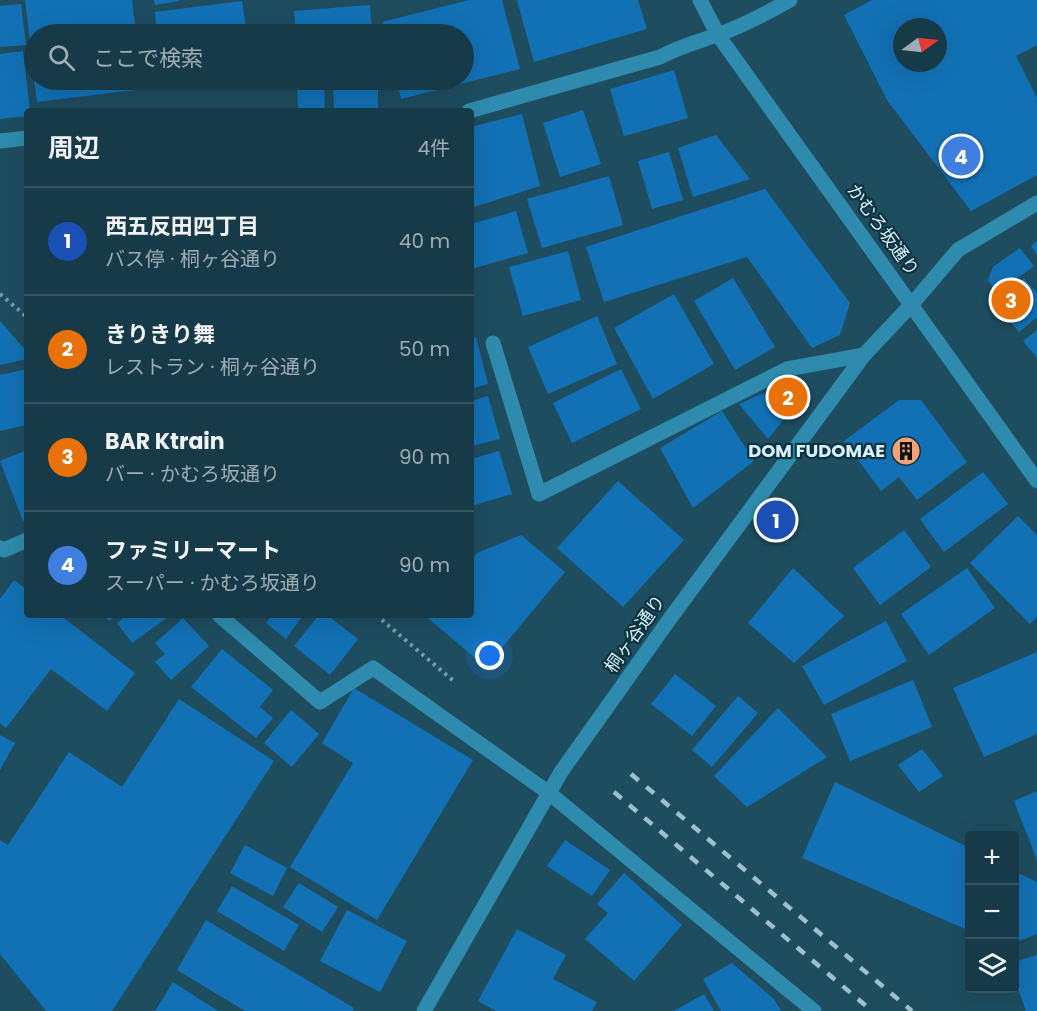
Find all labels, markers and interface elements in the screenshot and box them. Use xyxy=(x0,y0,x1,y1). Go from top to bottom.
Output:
north arrow xyxy=(893,18,947,72)
search box xyxy=(24,24,474,90)
icon: search xyxy=(45,41,78,74)
text: ここで検索 xyxy=(93,43,203,74)
text: 周辺 xyxy=(48,130,100,166)
text: 4件 xyxy=(417,134,450,162)
pin: 4 xyxy=(942,134,980,178)
street label: かむろ坂通り xyxy=(842,179,925,281)
text: 西五反田四丁目 xyxy=(105,211,259,242)
text: 1 xyxy=(64,227,71,255)
text: 40 m xyxy=(399,227,450,255)
text: バス停 · 桐ヶ谷通り xyxy=(105,245,280,273)
pin: 3 xyxy=(992,278,1030,322)
text: きりきり舞 xyxy=(105,319,215,350)
text: 2 xyxy=(62,335,73,363)
text: 50 m xyxy=(399,335,450,363)
text: レストラン · 桐ヶ谷通り xyxy=(105,353,320,381)
pin: 2 xyxy=(768,374,808,420)
text: BAR Ktrain xyxy=(105,426,225,457)
building icon: DOM FUDOMAE xyxy=(890,435,922,467)
place label: DOM FUDOMAE xyxy=(748,438,885,463)
text: 3 xyxy=(61,443,74,471)
text: 90 m xyxy=(399,443,450,471)
text: バー · かむろ坂通り xyxy=(105,460,280,488)
pin: 1 xyxy=(756,498,796,542)
text: ファミリーマート xyxy=(105,535,281,566)
text: 4 xyxy=(61,551,74,579)
text: 90 m xyxy=(399,551,450,579)
text: スーパー · かむろ坂通り xyxy=(105,569,320,597)
street label: 桐ヶ谷通り xyxy=(599,590,671,678)
your location xyxy=(475,641,504,670)
map controls xyxy=(965,831,1019,993)
button: + xyxy=(965,831,1019,885)
button: − xyxy=(965,885,1019,939)
button: layers xyxy=(965,939,1019,993)

